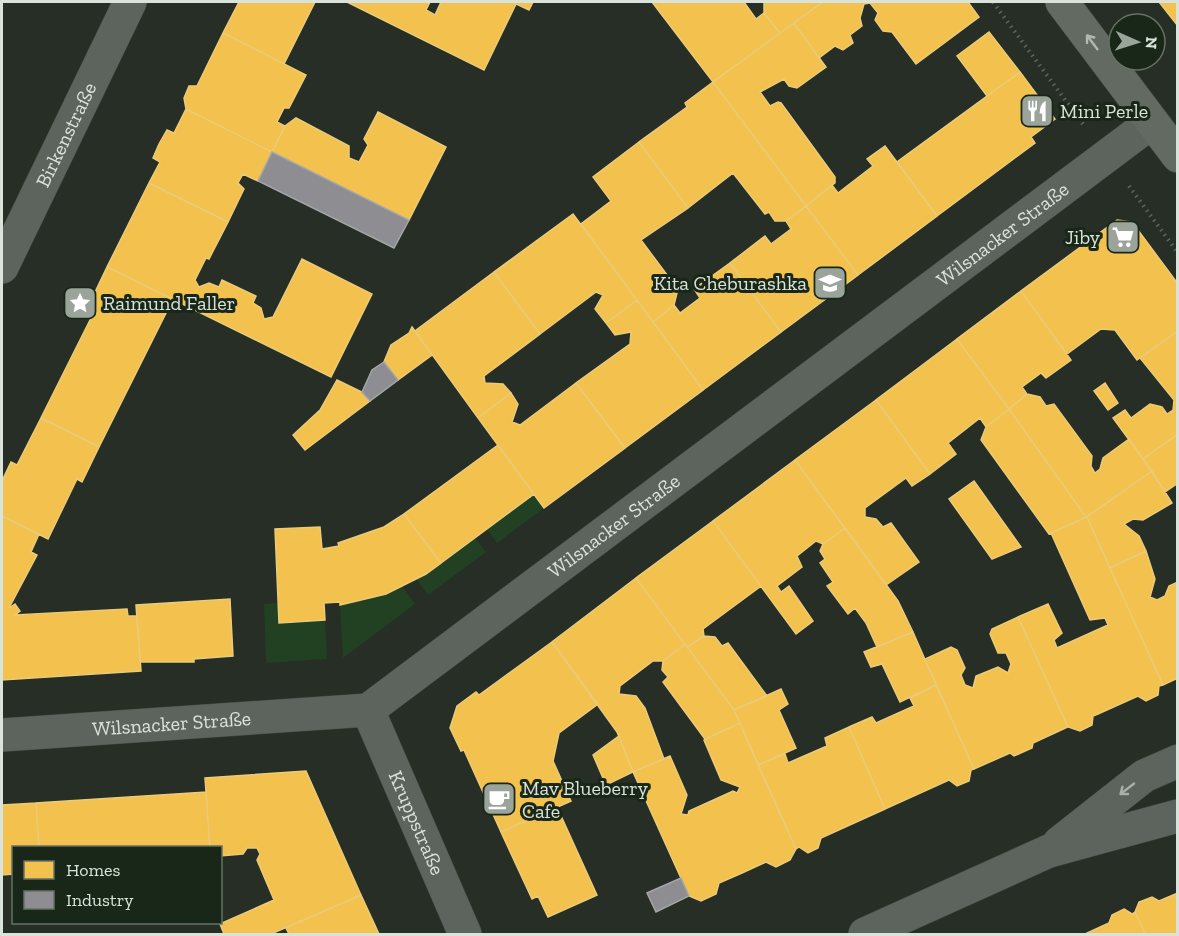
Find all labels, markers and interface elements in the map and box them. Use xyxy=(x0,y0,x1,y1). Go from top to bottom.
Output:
north arrow xyxy=(1107,12,1167,72)
one-way arrow xyxy=(1086,34,1099,50)
text: N xyxy=(1142,36,1161,49)
street label: Birkenstraße xyxy=(30,78,101,191)
restaurant icon: Mini Perle xyxy=(1019,93,1055,129)
place label: Mini Perle xyxy=(1060,99,1148,123)
street label: Wilsnacker Straße xyxy=(932,177,1073,291)
supermarket icon: Jiby xyxy=(1105,219,1141,255)
place label: Jiby xyxy=(1065,225,1101,249)
school or university icon: Kita Cheburashka xyxy=(812,265,848,301)
place label: Kita Cheburashka xyxy=(653,271,807,295)
place icon: Raimund Faller xyxy=(62,285,98,321)
place label: Raimund Faller xyxy=(103,291,235,315)
street label: Wilsnacker Straße xyxy=(543,468,685,583)
street label: Wilsnacker Straße xyxy=(91,706,252,741)
street label: Kruppstraße xyxy=(384,767,450,879)
place label: Mav Blueberry Cafe xyxy=(522,776,649,823)
cafe icon: Mav Blueberry Cafe xyxy=(481,781,517,817)
one-way arrow xyxy=(1119,783,1135,796)
legend xyxy=(12,846,222,924)
text: Homes xyxy=(66,859,120,881)
text: Industry xyxy=(66,889,134,911)

